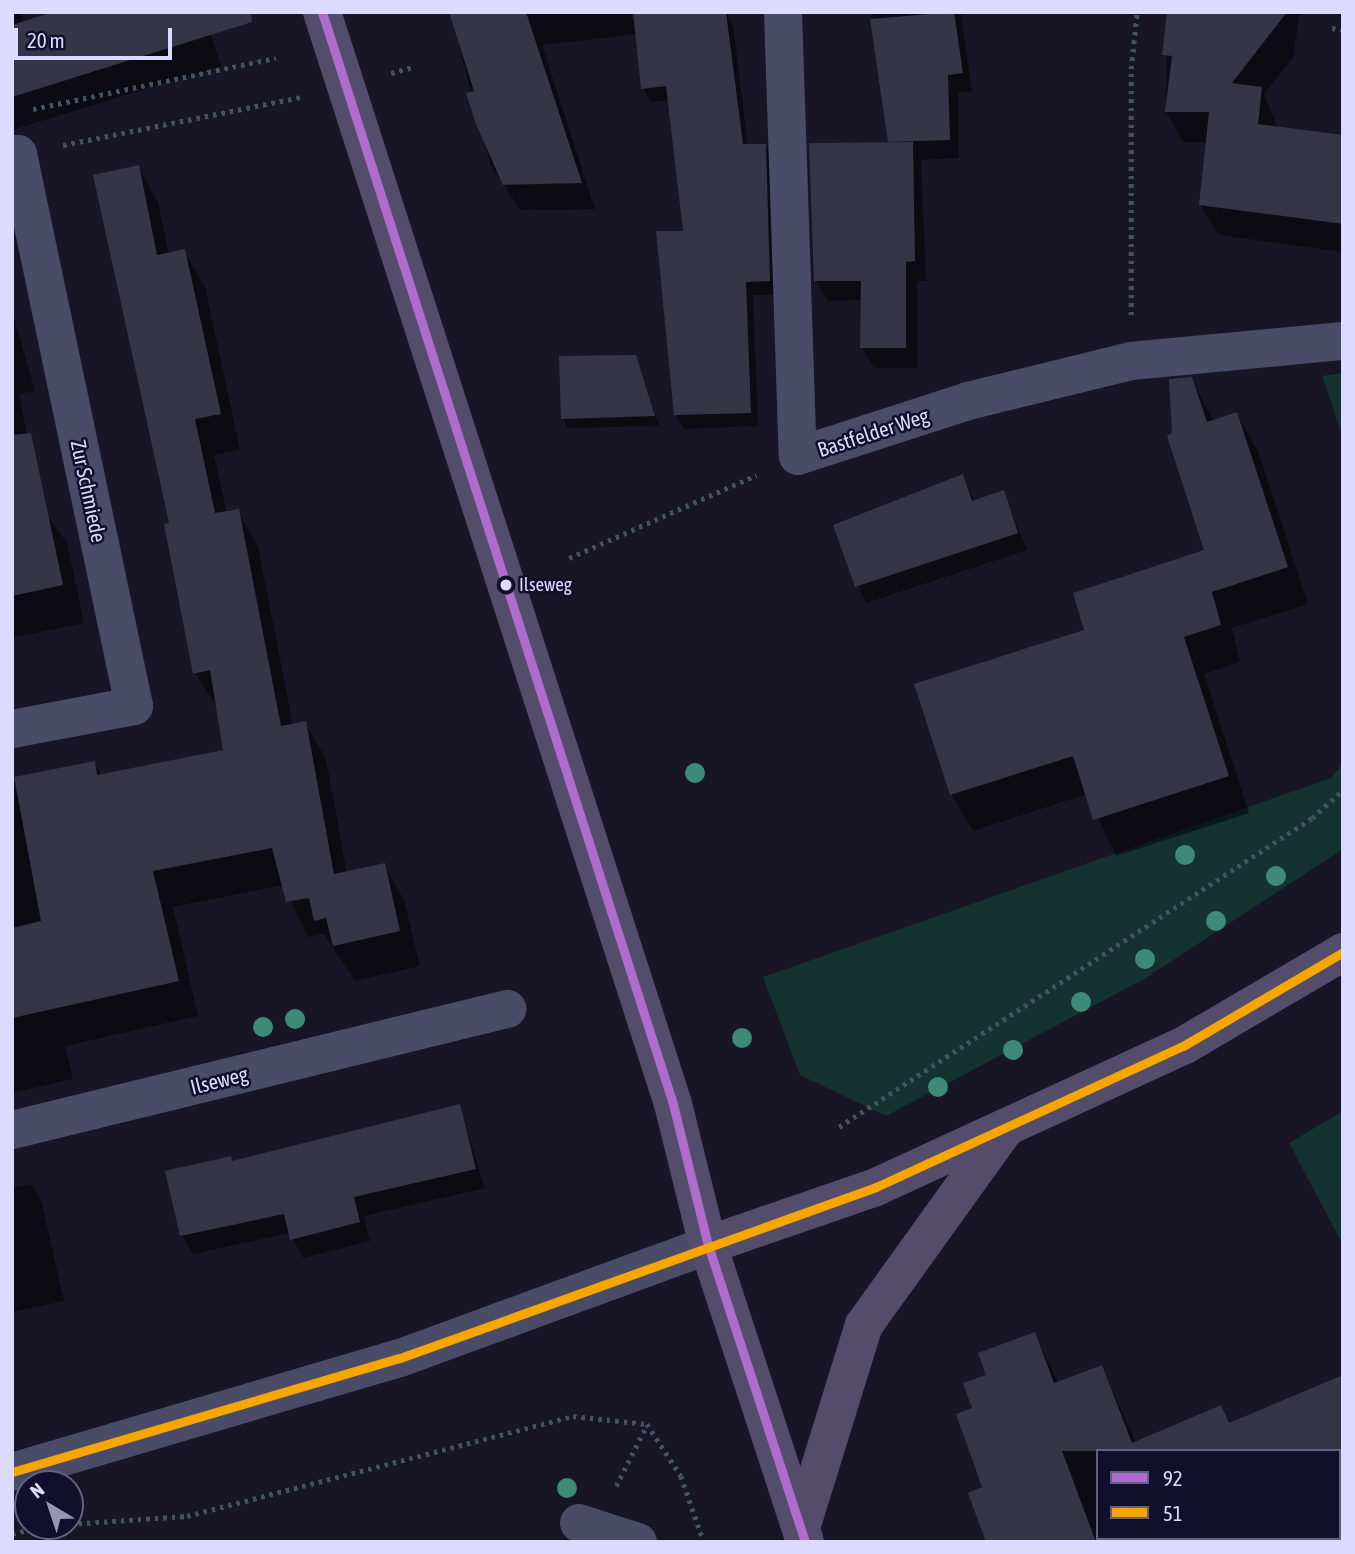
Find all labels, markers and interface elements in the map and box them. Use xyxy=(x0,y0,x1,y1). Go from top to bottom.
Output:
scale bar xyxy=(18,14,175,58)
text: 20 m xyxy=(27,28,65,52)
street label: Bastfelder Weg xyxy=(814,402,932,462)
street label: Zur Schmiede xyxy=(66,437,112,545)
place label: Ilseweg xyxy=(519,574,572,596)
marker: Ilseweg xyxy=(499,578,513,592)
street label: Ilseweg xyxy=(188,1061,250,1099)
legend xyxy=(1096,1449,1341,1540)
text: 92 xyxy=(1163,1466,1183,1490)
north arrow xyxy=(14,1470,84,1540)
text: N xyxy=(26,1478,48,1502)
text: 51 xyxy=(1163,1501,1183,1525)

